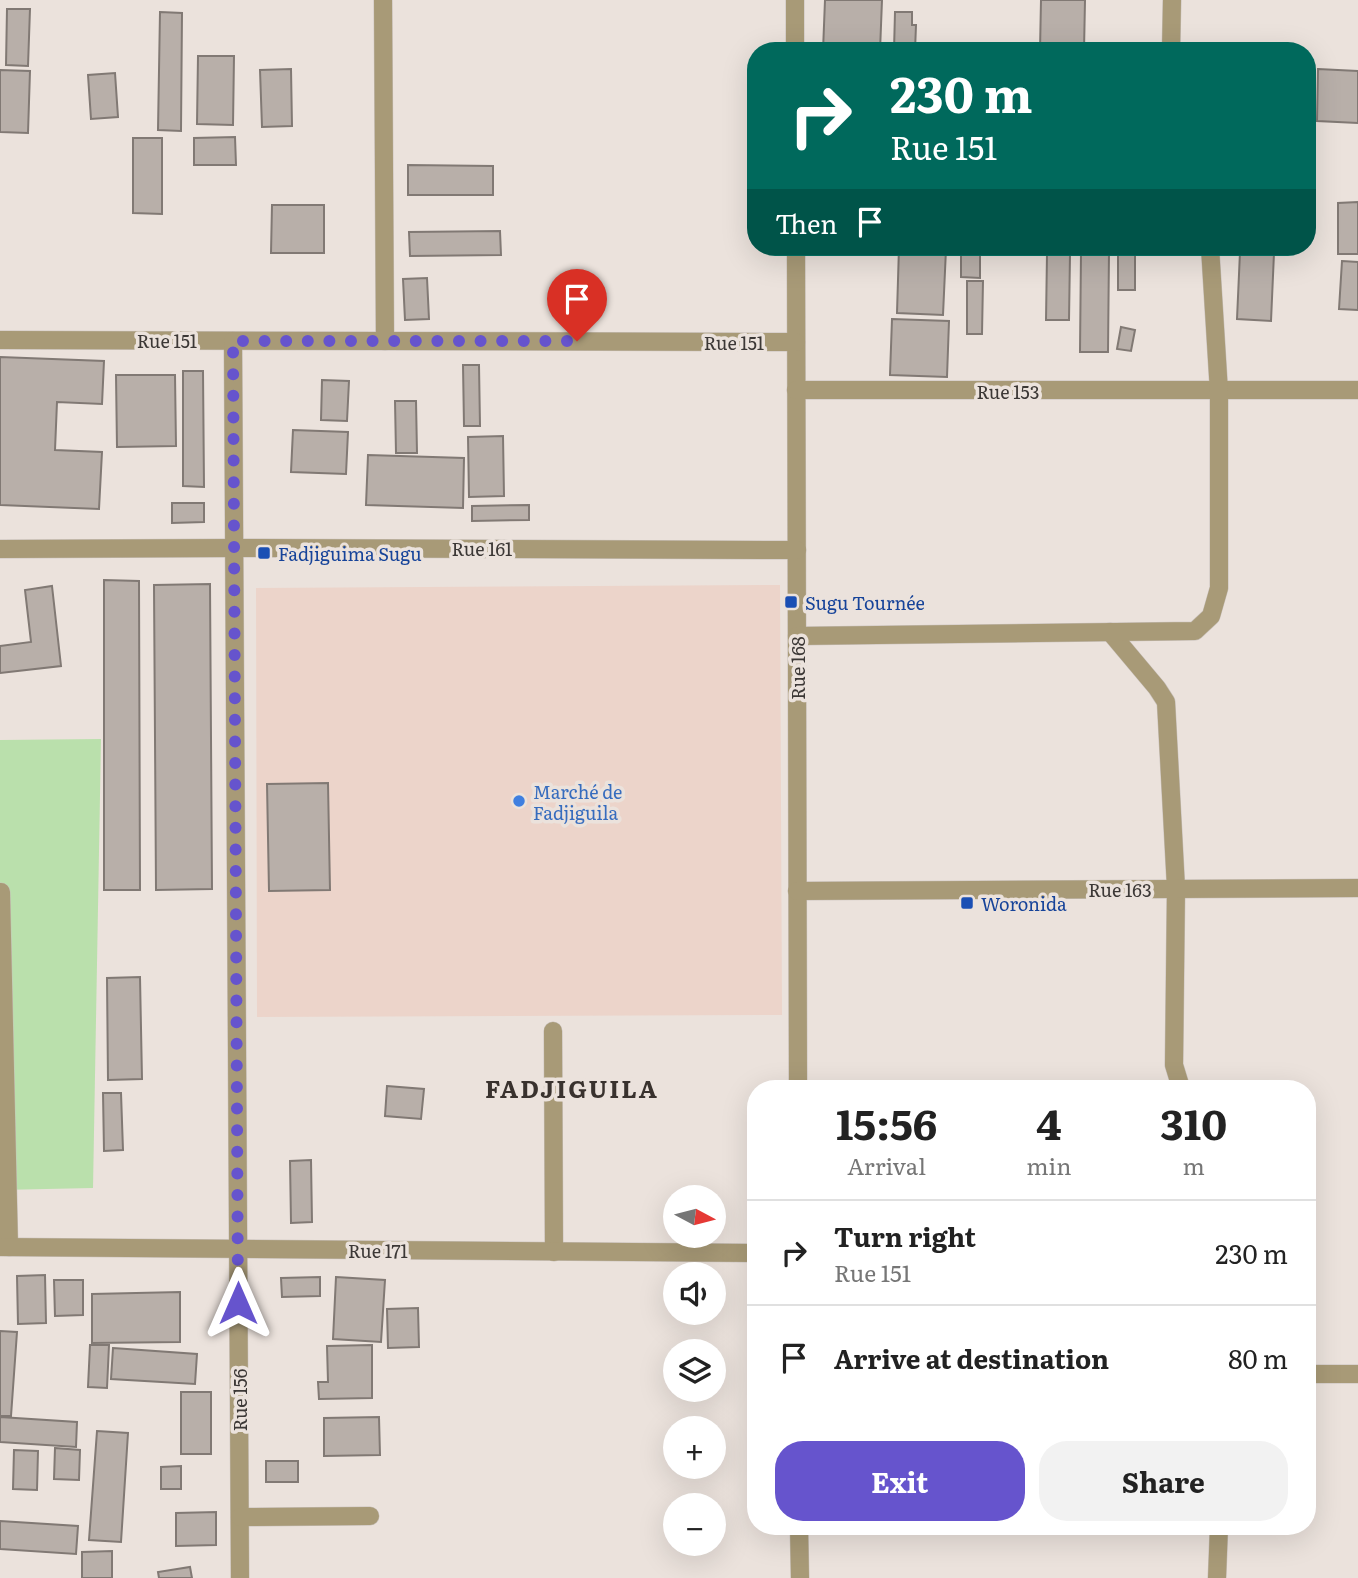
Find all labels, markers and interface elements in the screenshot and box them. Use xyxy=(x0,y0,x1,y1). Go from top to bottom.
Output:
text: 230 m xyxy=(890,55,1033,128)
icon: right xyxy=(775,70,866,161)
text: Rue 151 xyxy=(890,122,997,170)
text: Then xyxy=(775,203,837,242)
icon: arrive xyxy=(851,203,889,241)
pin xyxy=(547,269,607,341)
icon: arrive xyxy=(558,280,596,318)
street label: Rue 151 xyxy=(137,327,197,354)
street label: Rue 151 xyxy=(704,329,764,356)
street label: Rue 153 xyxy=(977,378,1039,405)
street label: Rue 161 xyxy=(452,535,512,562)
place label: Fadjiguima Sugu xyxy=(278,540,422,567)
marker: Fadjiguima Sugu xyxy=(256,545,272,561)
place label: Sugu Tournée xyxy=(805,589,925,616)
marker: Sugu Tournée xyxy=(783,594,799,610)
street label: Rue 168 xyxy=(784,636,811,700)
place label: Marché de Fadjiguila xyxy=(533,778,622,826)
marker: Marché de Fadjiguila xyxy=(511,793,527,809)
street label: Rue 163 xyxy=(1088,876,1152,903)
place label: Woronida xyxy=(981,890,1067,917)
marker: Woronida xyxy=(959,895,975,911)
district label: FADJIGUILA xyxy=(485,1070,659,1105)
text: 15:56 xyxy=(836,1091,937,1153)
text: 4 xyxy=(1036,1091,1062,1153)
text: 310 xyxy=(1160,1091,1227,1153)
text: Arrival xyxy=(847,1148,926,1182)
text: min xyxy=(1026,1148,1071,1182)
text: m xyxy=(1183,1148,1205,1182)
north arrow xyxy=(663,1185,726,1248)
map controls xyxy=(663,1185,726,1556)
text: Turn right xyxy=(834,1216,976,1255)
text: 230 m xyxy=(1215,1233,1288,1272)
icon: right xyxy=(775,1234,813,1272)
street label: Rue 171 xyxy=(348,1237,408,1264)
text: Rue 151 xyxy=(834,1255,911,1289)
button: sound xyxy=(663,1262,726,1325)
position arrow xyxy=(201,1266,275,1340)
text: Arrive at destination xyxy=(834,1338,1109,1377)
text: 80 m xyxy=(1228,1338,1288,1377)
button: layers xyxy=(663,1339,726,1402)
icon: arrive xyxy=(775,1339,813,1377)
street label: Rue 156 xyxy=(226,1368,253,1431)
button: + xyxy=(663,1416,726,1479)
button: Exit xyxy=(775,1441,1025,1521)
button: Share xyxy=(1039,1441,1288,1521)
button: − xyxy=(663,1493,726,1556)

